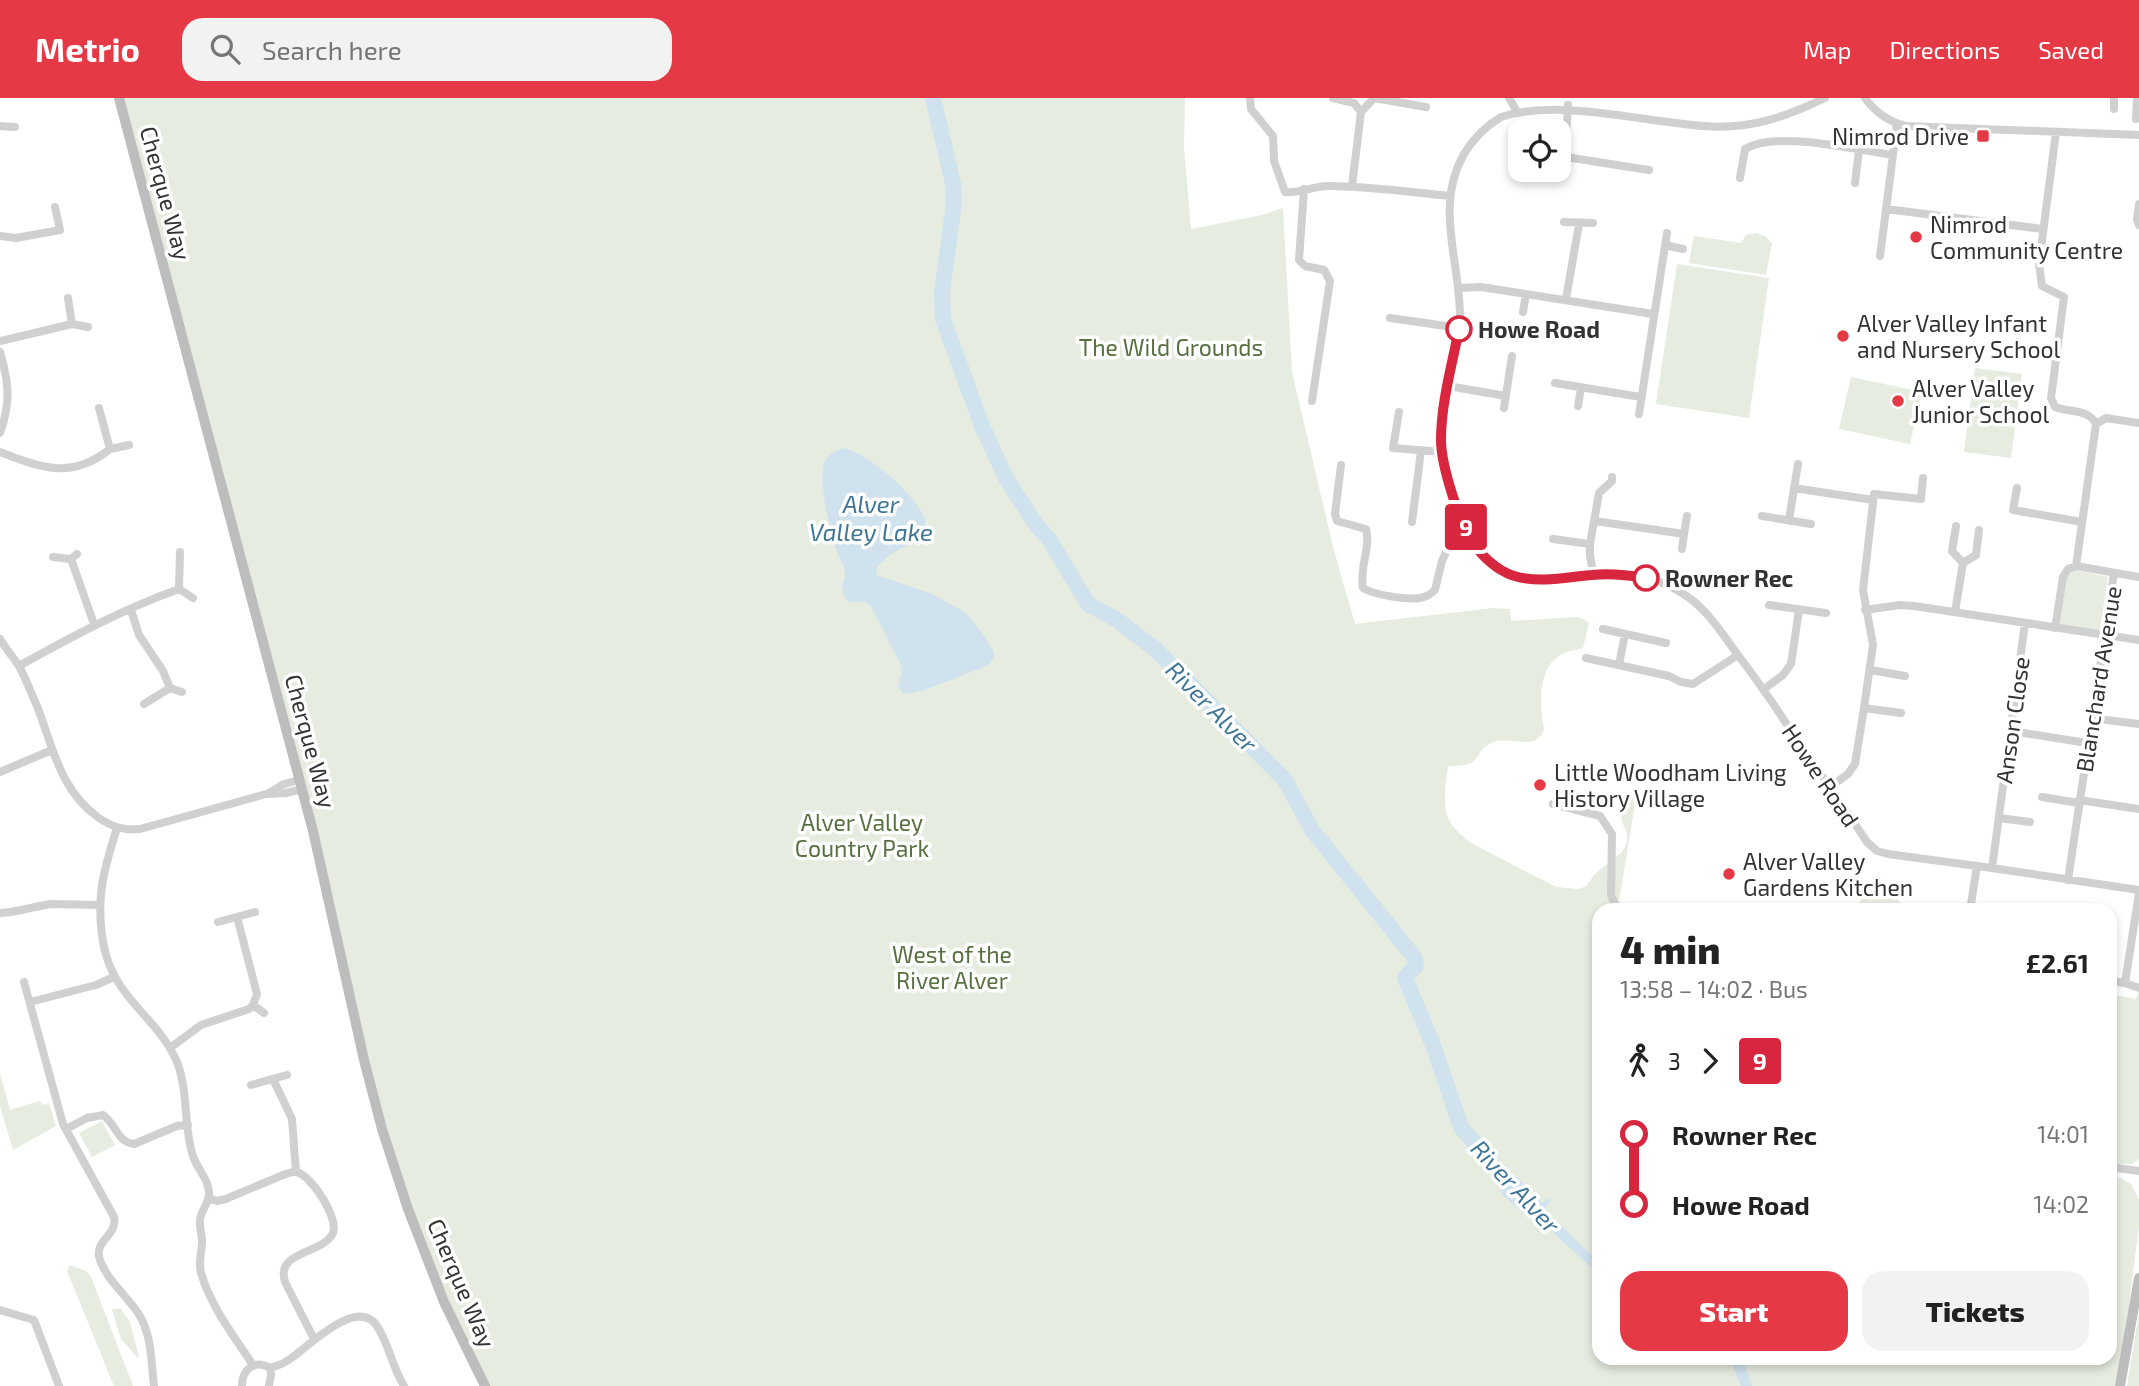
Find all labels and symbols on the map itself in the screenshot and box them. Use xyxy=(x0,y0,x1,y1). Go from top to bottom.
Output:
place label: Nimrod Drive xyxy=(1832,122,1969,150)
street label: Cherque Way xyxy=(135,123,197,263)
marker: Nimrod Drive xyxy=(1975,128,1991,144)
place label: Nimrod Community Centre xyxy=(1930,210,2123,264)
marker: Nimrod Community Centre xyxy=(1908,229,1924,245)
place label: Alver Valley Infant and Nursery School xyxy=(1857,309,2061,363)
place label: Howe Road xyxy=(1478,315,1600,343)
marker: Howe Road xyxy=(1446,316,1472,342)
marker: Alver Valley Infant and Nursery School xyxy=(1835,328,1851,344)
park label: The Wild Grounds xyxy=(1079,333,1263,361)
place label: Alver Valley Junior School xyxy=(1912,374,2050,428)
marker: Alver Valley Junior School xyxy=(1890,393,1906,409)
water label: Alver Valley Lake xyxy=(809,489,933,546)
line badge: 9 xyxy=(1443,504,1489,550)
place label: Rowner Rec xyxy=(1665,564,1794,592)
marker: Rowner Rec xyxy=(1633,565,1659,591)
street label: Blanchard Avenue xyxy=(2069,584,2127,774)
water label: River Alver xyxy=(1160,654,1264,758)
street label: Anson Close xyxy=(1989,655,2035,785)
street label: Cherque Way xyxy=(280,671,342,811)
street label: Howe Road xyxy=(1776,718,1866,832)
place label: Little Woodham Living History Village xyxy=(1554,758,1787,812)
marker: Little Woodham Living History Village xyxy=(1532,777,1548,793)
park label: Alver Valley Country Park xyxy=(795,808,930,862)
place label: Alver Valley Gardens Kitchen xyxy=(1743,847,1913,901)
marker: Alver Valley Gardens Kitchen xyxy=(1721,866,1737,882)
park label: West of the River Alver xyxy=(892,940,1012,994)
water label: River Alver xyxy=(1466,1133,1567,1239)
street label: Cherque Way xyxy=(422,1214,502,1352)

